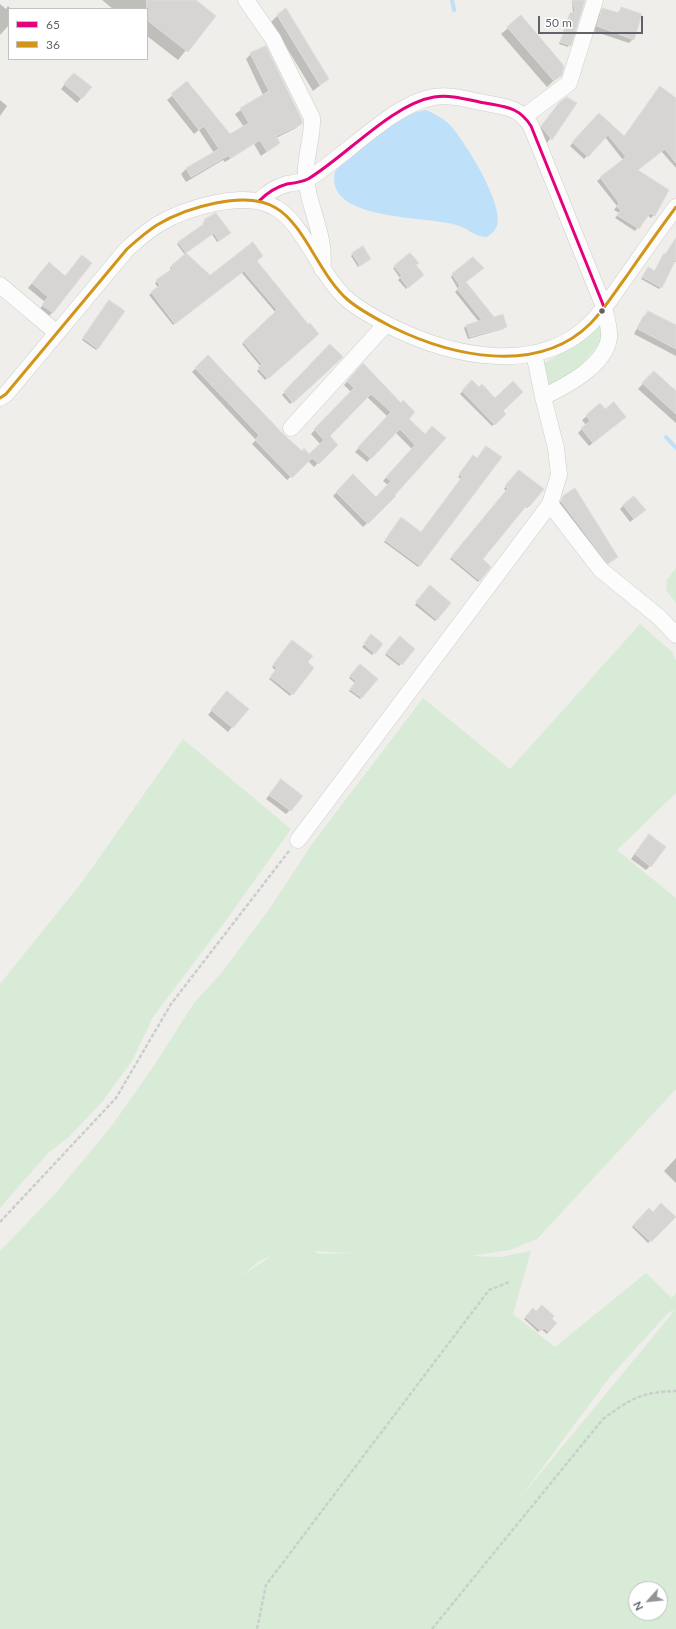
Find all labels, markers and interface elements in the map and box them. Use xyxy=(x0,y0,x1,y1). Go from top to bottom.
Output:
legend xyxy=(8,8,148,60)
scale bar xyxy=(540,8,645,34)
text: 50 m xyxy=(545,15,572,30)
text: 65 xyxy=(46,17,60,32)
text: 36 xyxy=(46,37,60,52)
unlabelled marker xyxy=(597,306,607,316)
north arrow xyxy=(628,1581,668,1621)
text: N xyxy=(630,1599,645,1613)

